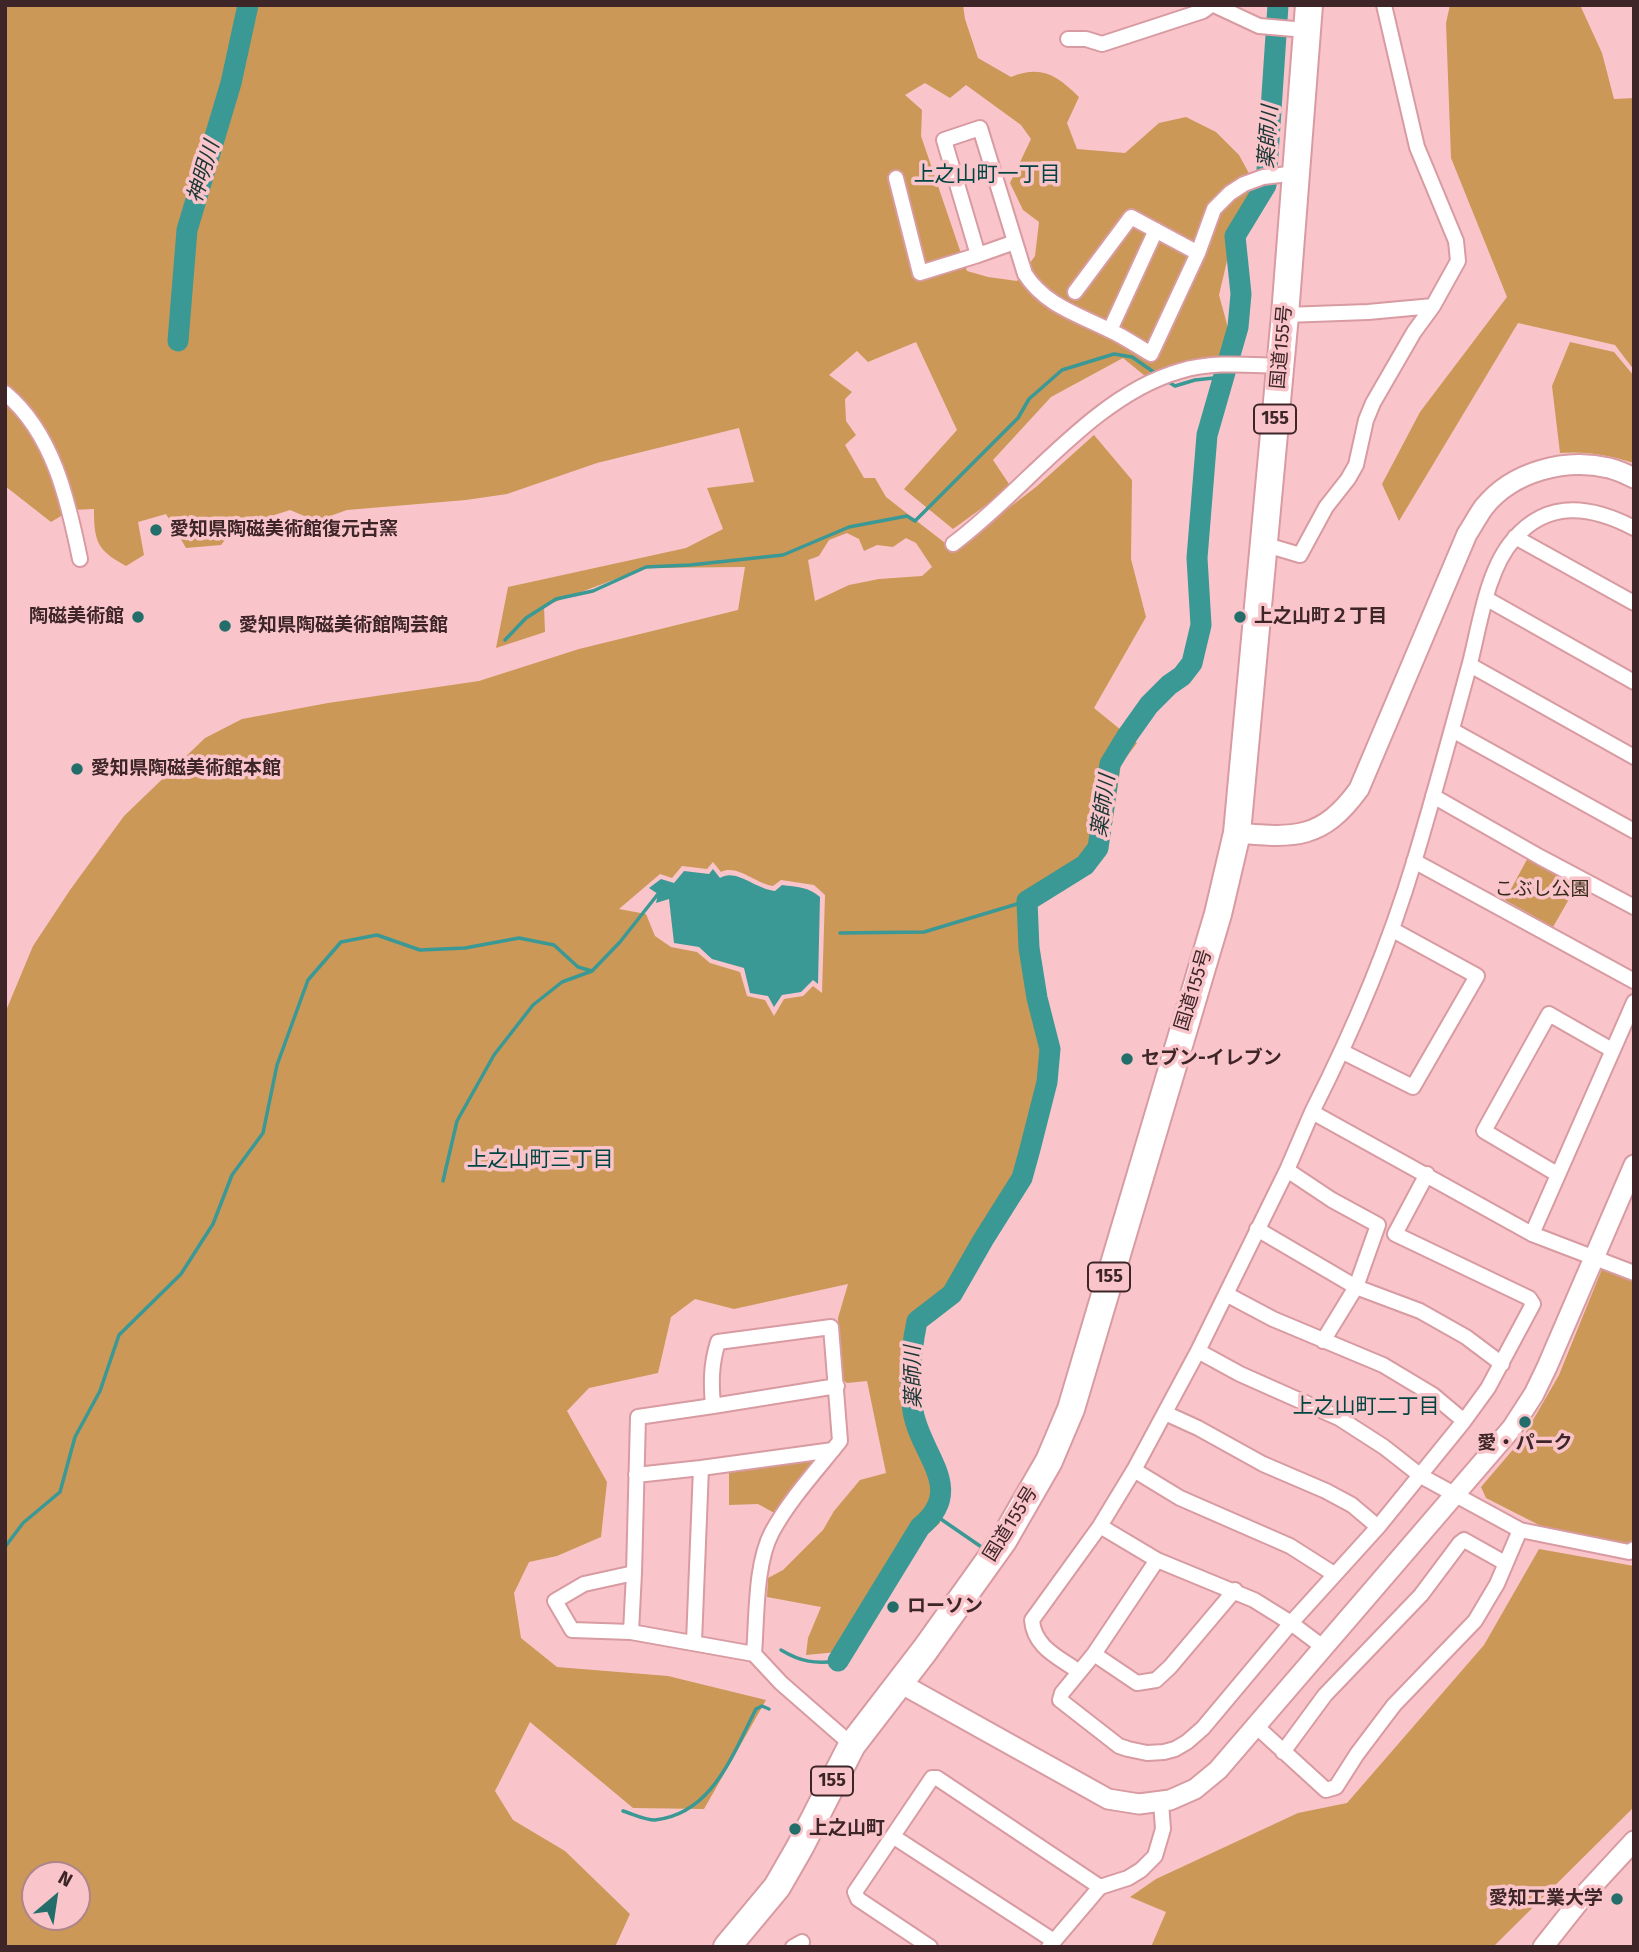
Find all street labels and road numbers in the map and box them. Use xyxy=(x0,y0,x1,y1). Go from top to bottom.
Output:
street label: 国道155号 xyxy=(1267,304,1297,390)
road number: 155 xyxy=(1254,404,1296,433)
street label: 国道155号 xyxy=(1171,946,1217,1034)
road number: 155 xyxy=(1088,1262,1130,1292)
street label: 国道155号 xyxy=(979,1482,1043,1566)
road number: 155 xyxy=(811,1766,853,1796)

